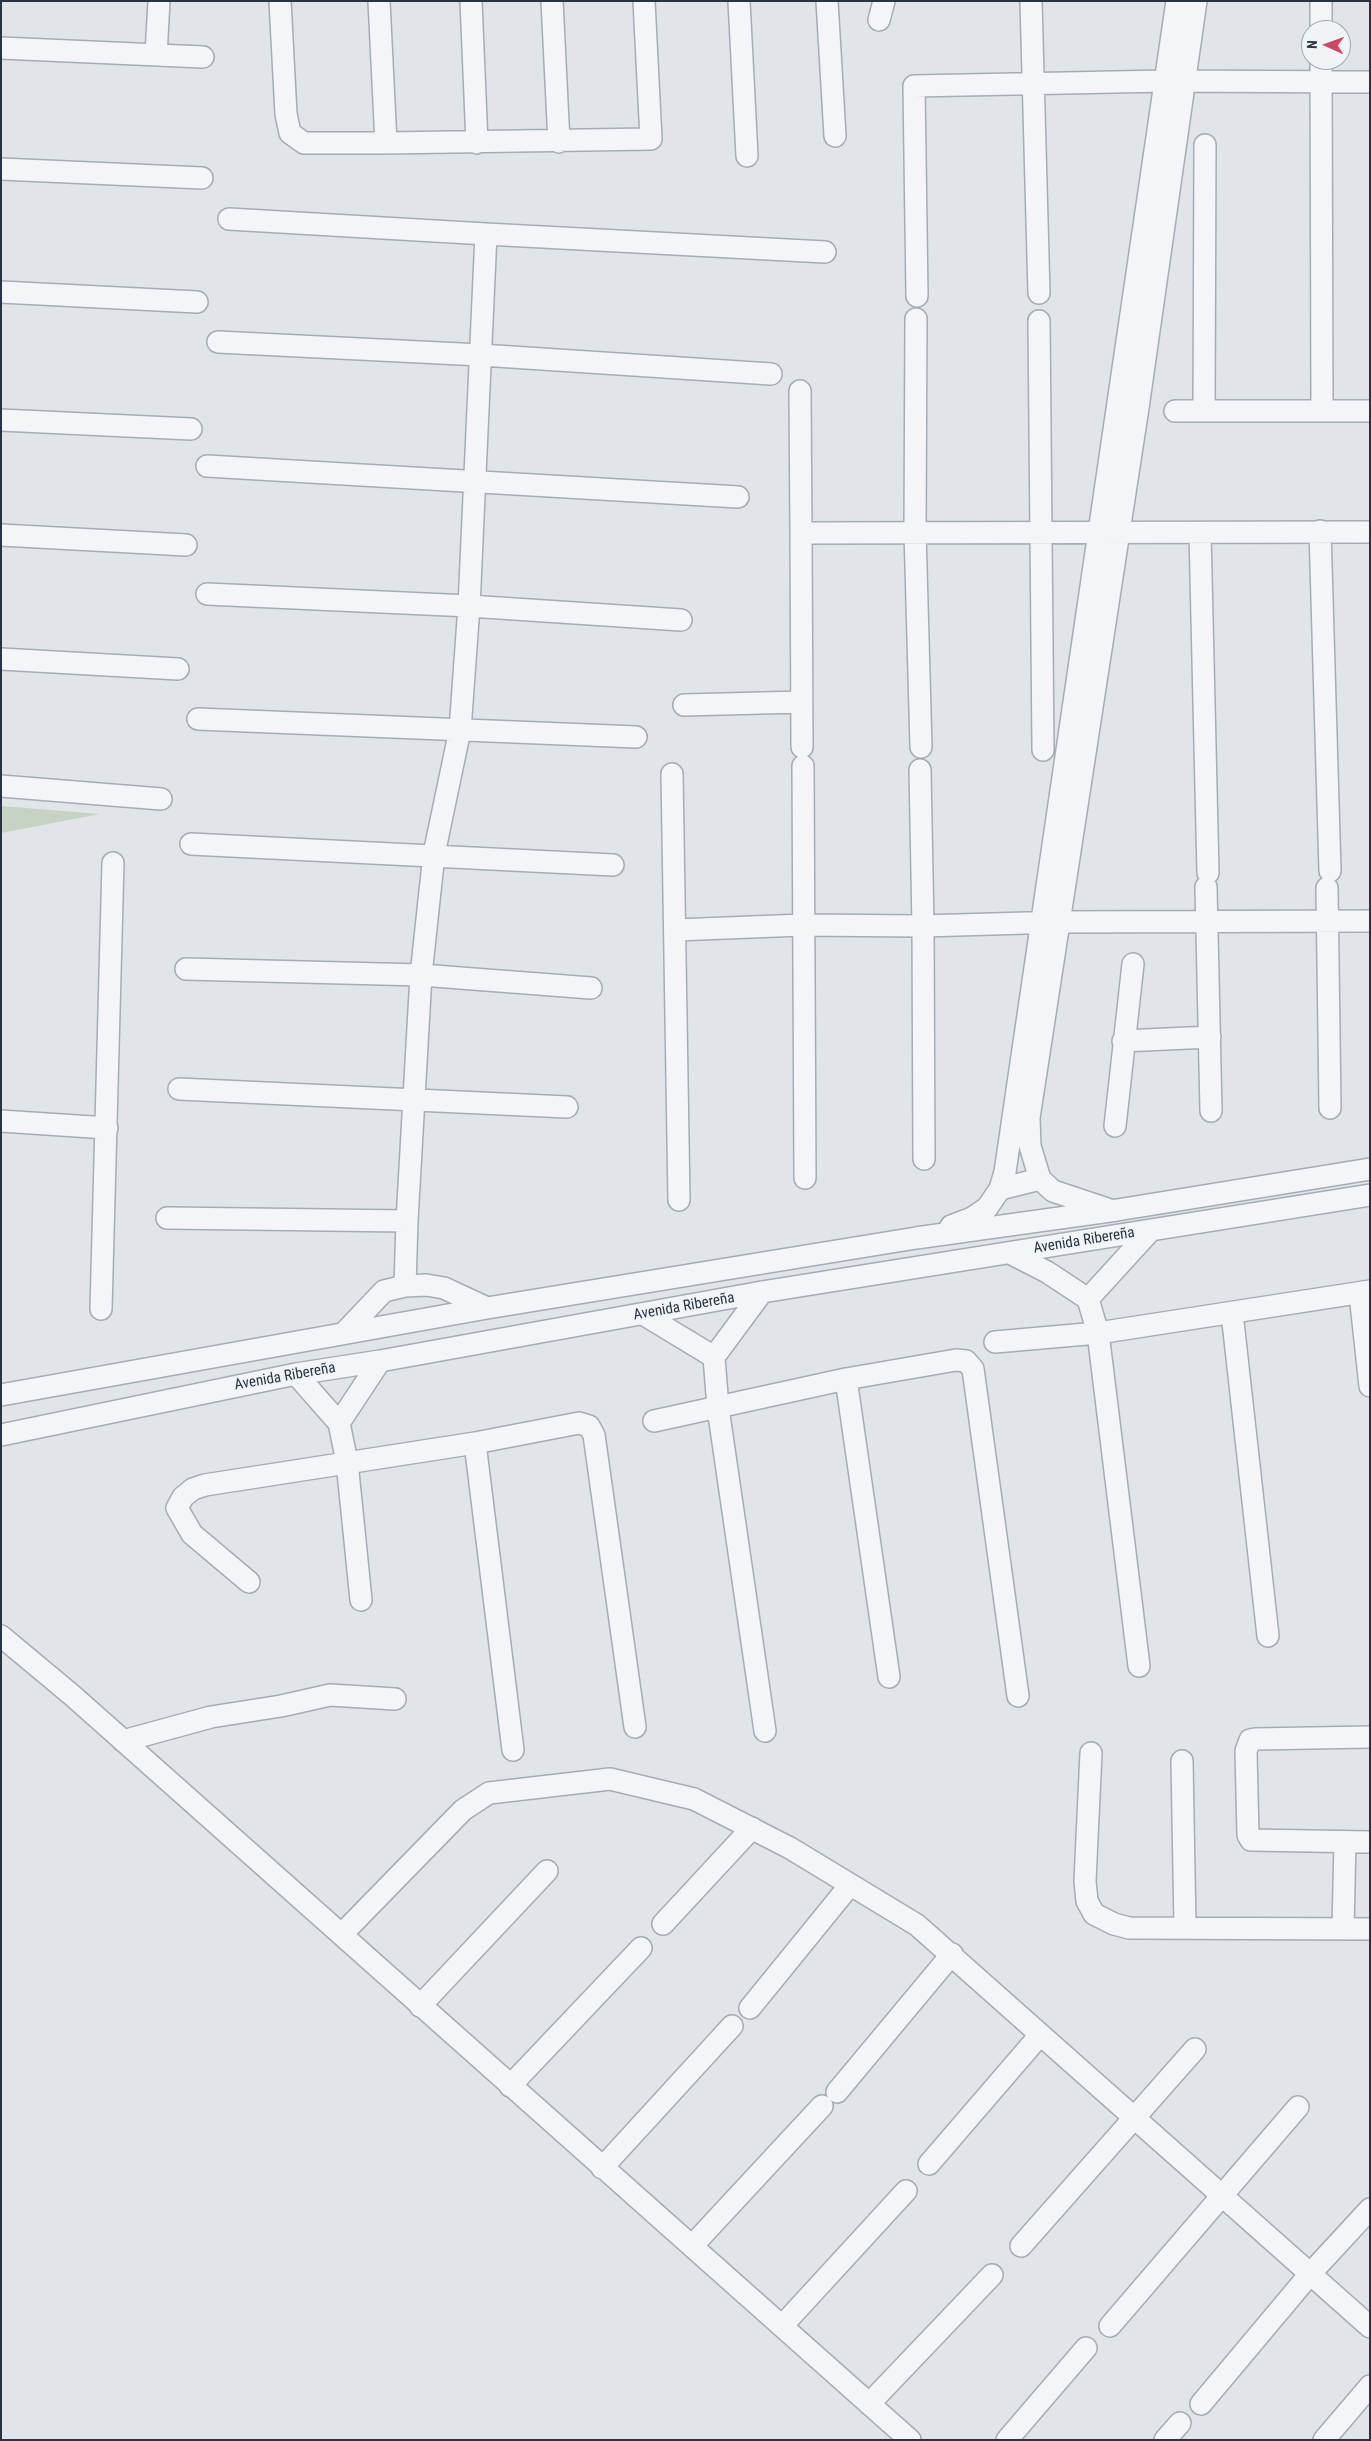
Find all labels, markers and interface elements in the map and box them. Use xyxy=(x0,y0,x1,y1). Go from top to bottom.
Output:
north arrow xyxy=(1301,20,1351,70)
text: N xyxy=(1304,40,1320,49)
street label: Avenida Ribereña xyxy=(1032,1224,1136,1258)
street label: Avenida Ribereña xyxy=(632,1289,736,1325)
street label: Avenida Ribereña xyxy=(233,1359,337,1395)

